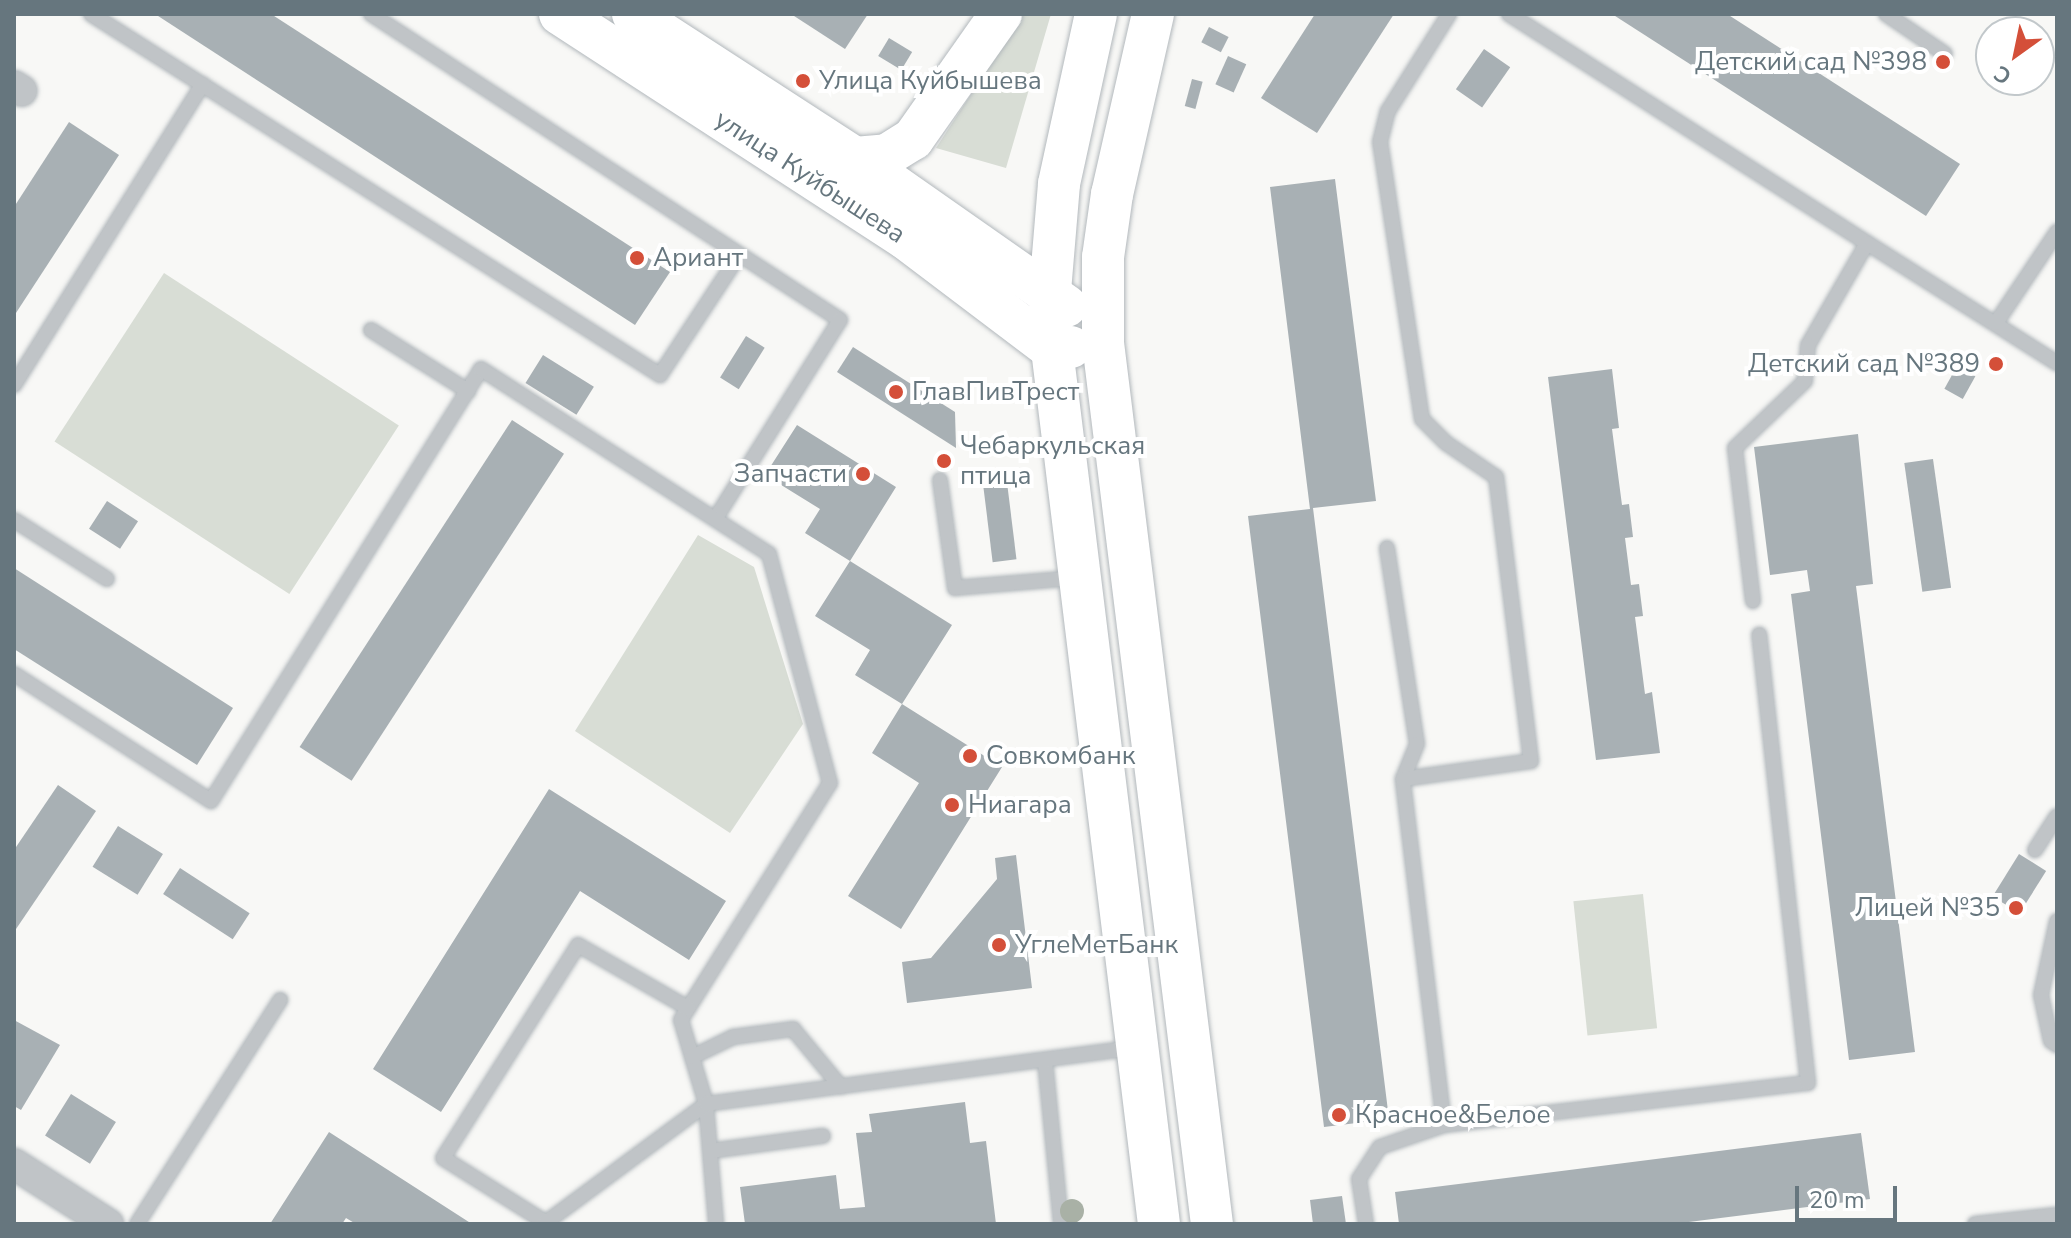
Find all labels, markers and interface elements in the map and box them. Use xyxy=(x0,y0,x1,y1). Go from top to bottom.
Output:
north arrow xyxy=(1975,16,2055,96)
place label: Детский сад №398 xyxy=(1695,46,1927,78)
marker: Детский сад №398 xyxy=(1934,53,1952,71)
text: С xyxy=(1989,58,2017,91)
place label: Улица Куйбышева xyxy=(819,65,1042,97)
marker: Улица Куйбышева xyxy=(794,72,812,90)
street label: улица Куйбышева xyxy=(709,104,911,250)
place label: Ариант xyxy=(653,242,743,274)
marker: Ариант xyxy=(628,249,646,267)
place label: Детский сад №389 xyxy=(1748,348,1980,380)
marker: Детский сад №389 xyxy=(1987,355,2005,373)
place label: ГлавПивТрест xyxy=(912,376,1079,408)
marker: ГлавПивТрест xyxy=(887,383,905,401)
place label: Чебаркульская птица xyxy=(960,430,1145,492)
marker: Чебаркульская птица xyxy=(935,452,953,470)
place label: Запчасти xyxy=(734,458,847,490)
marker: Запчасти xyxy=(854,465,872,483)
place label: Совкомбанк xyxy=(986,740,1135,772)
marker: Совкомбанк xyxy=(961,747,979,765)
place label: Ниагара xyxy=(968,789,1072,821)
marker: Ниагара xyxy=(943,796,961,814)
place label: Лицей №35 xyxy=(1855,892,2000,924)
marker: Лицей №35 xyxy=(2007,899,2025,917)
place label: УглеМетБанк xyxy=(1015,929,1178,961)
marker: УглеМетБанк xyxy=(990,936,1008,954)
place label: Красное&Белое xyxy=(1355,1099,1550,1131)
marker: Красное&Белое xyxy=(1330,1106,1348,1124)
scale bar xyxy=(1799,1170,1901,1220)
text: 20 m xyxy=(1809,1184,1865,1216)

